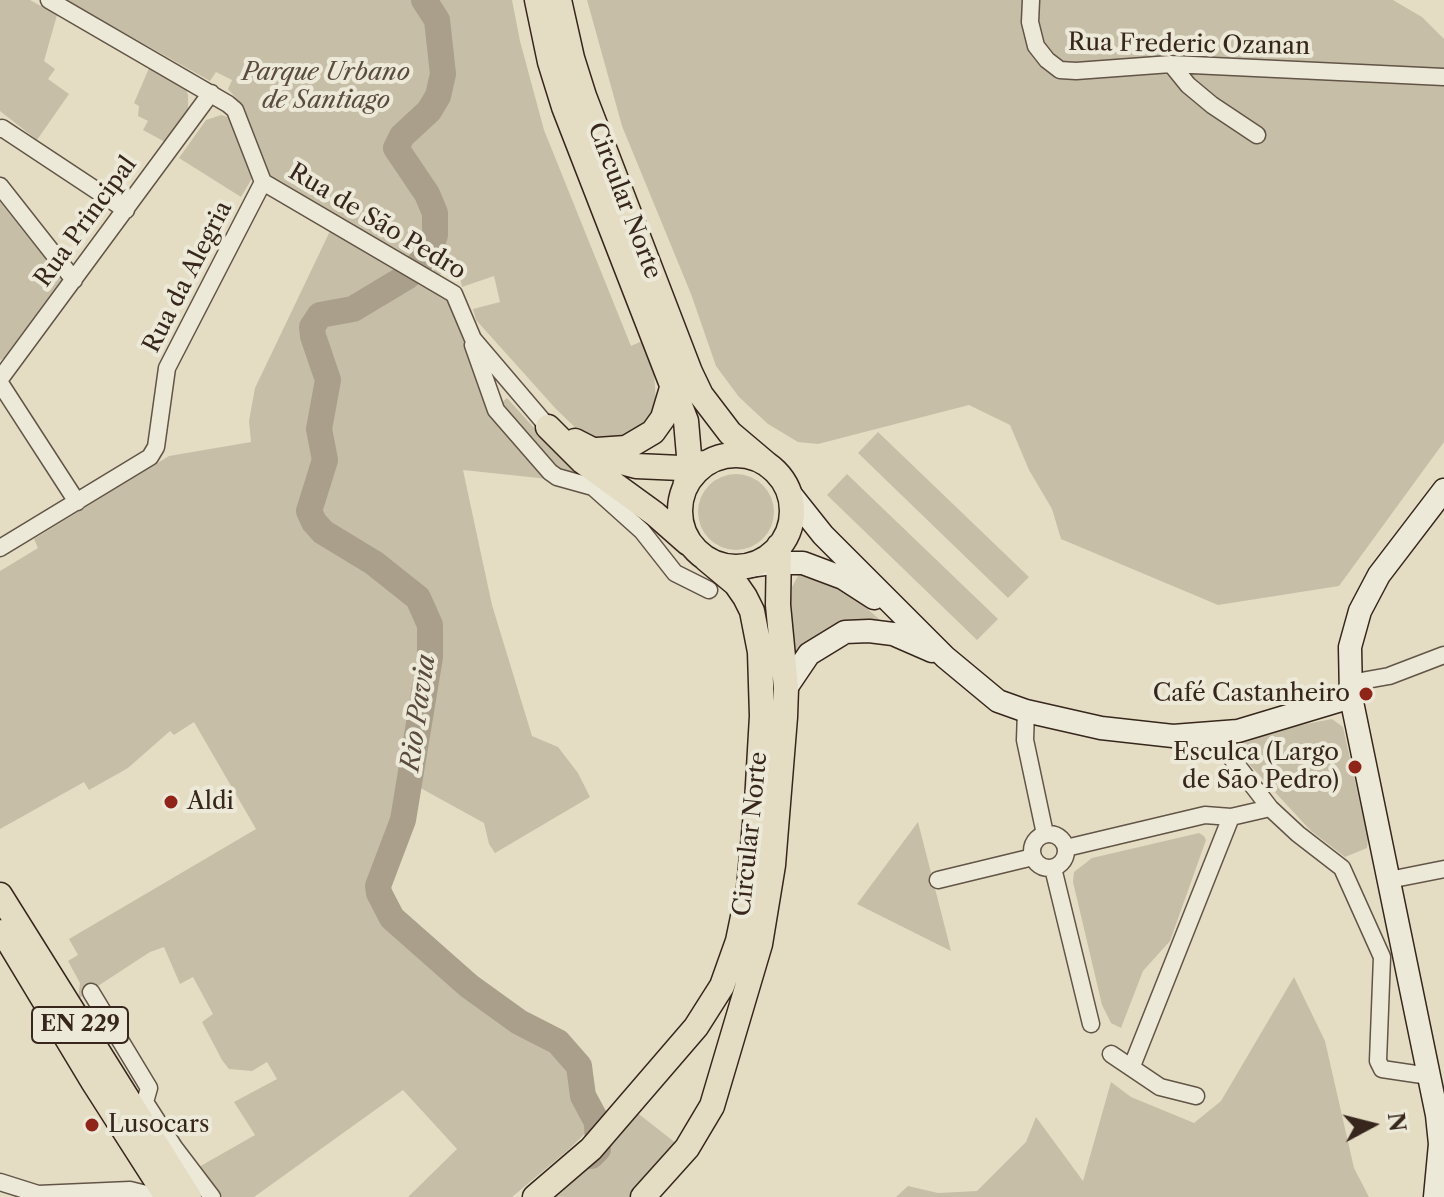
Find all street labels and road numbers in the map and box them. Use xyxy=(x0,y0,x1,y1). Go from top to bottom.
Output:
street label: Rua Frederic Ozanan xyxy=(1068,28,1310,62)
street label: Circular Norte xyxy=(581,119,667,283)
street label: Rua Principal xyxy=(29,151,143,293)
street label: Rua de São Pedro xyxy=(283,158,471,286)
street label: Rua da Alegria xyxy=(137,196,239,358)
street label: Circular Norte xyxy=(728,750,774,918)
road number: EN 229 xyxy=(32,1007,128,1043)

